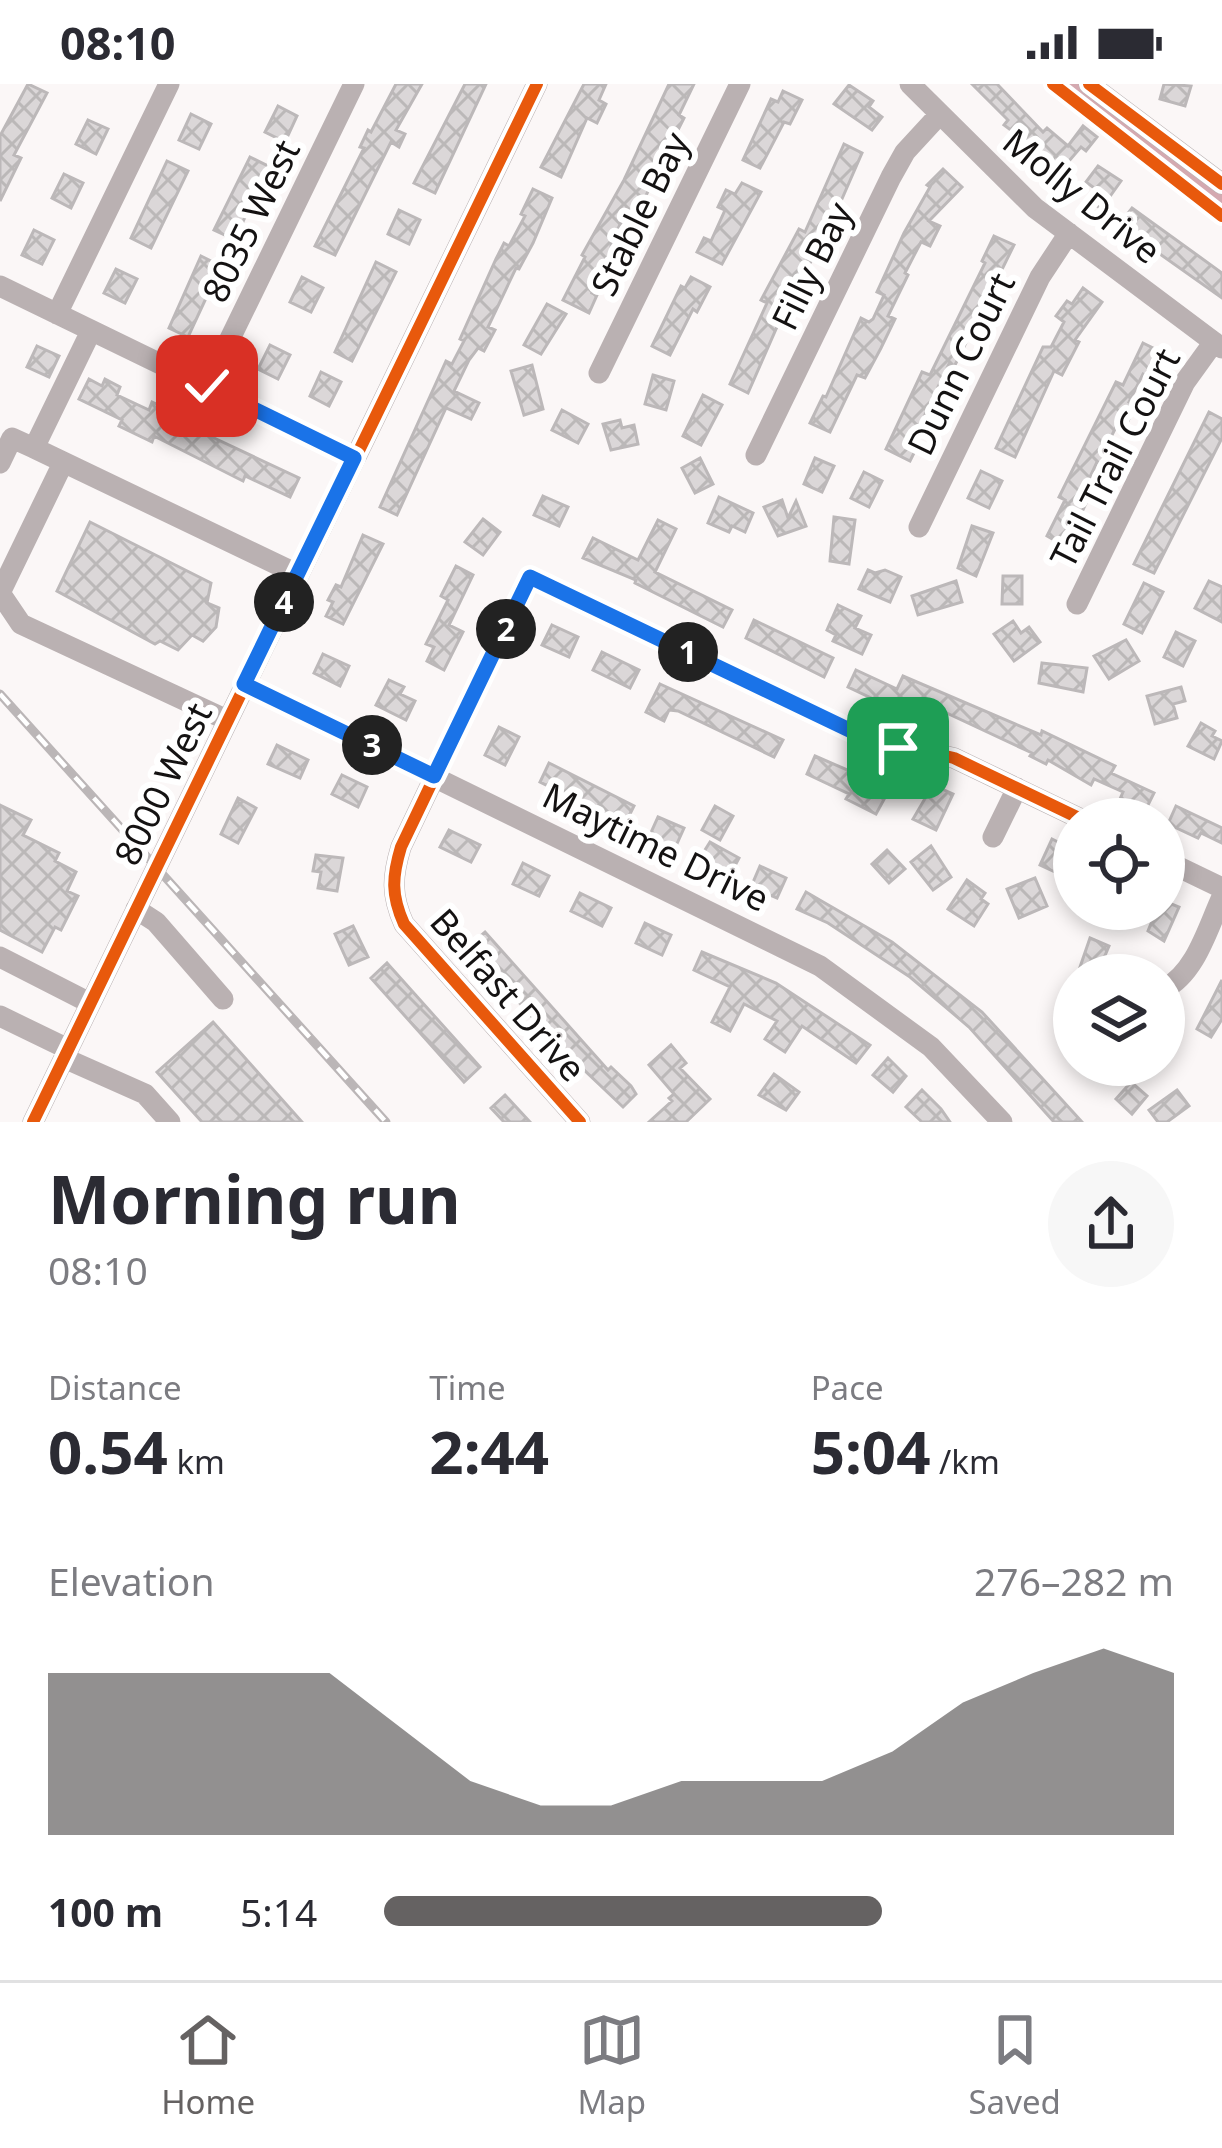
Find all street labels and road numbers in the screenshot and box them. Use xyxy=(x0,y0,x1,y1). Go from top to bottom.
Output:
street label: Molly Drive xyxy=(993,117,1171,274)
street label: Stable Bay xyxy=(579,123,700,304)
street label: 8035 West xyxy=(190,131,311,310)
street label: Filly Bay xyxy=(760,193,864,338)
street label: Dunn Court xyxy=(895,264,1026,463)
street label: Tail Trail Court xyxy=(1038,340,1191,576)
street label: 8000 West xyxy=(102,694,223,873)
street label: Maytime Drive xyxy=(535,771,777,922)
street label: Belfast Drive xyxy=(420,898,597,1092)

